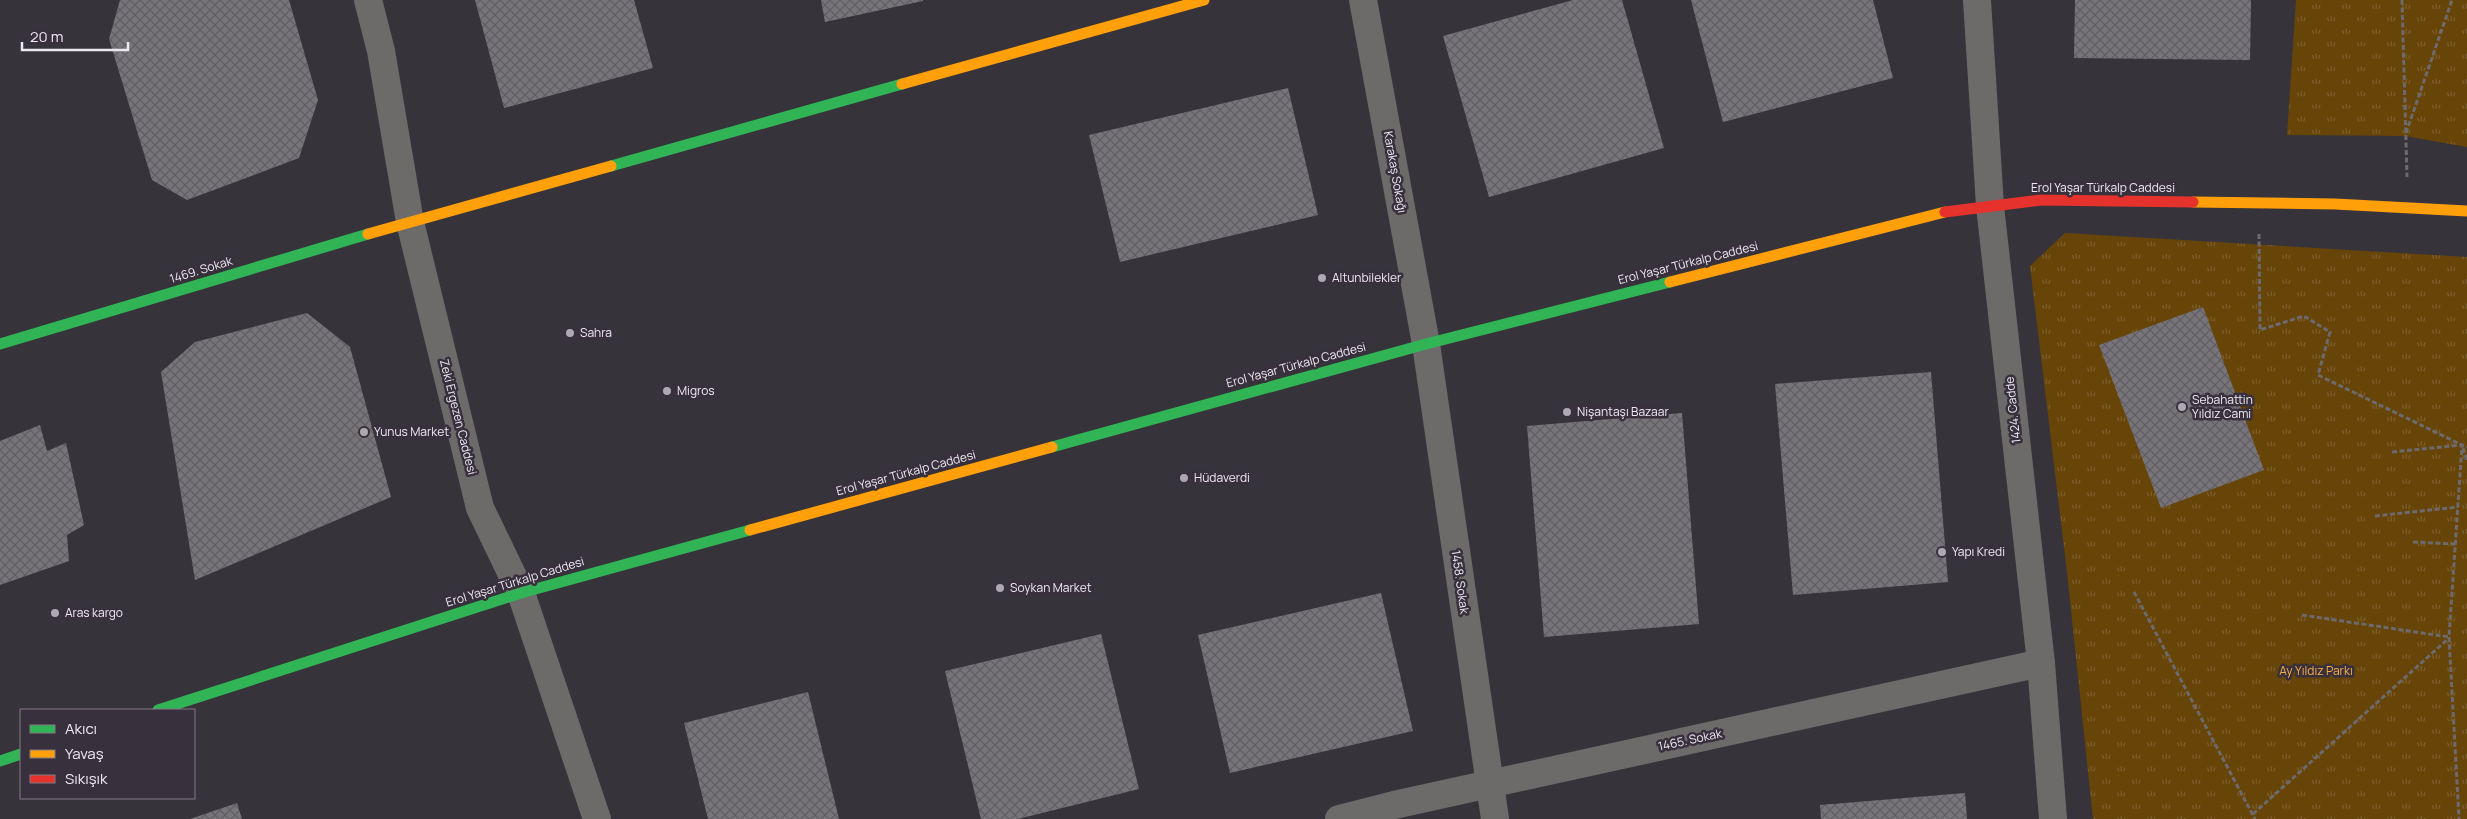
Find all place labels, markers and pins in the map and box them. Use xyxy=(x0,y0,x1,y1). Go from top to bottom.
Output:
place label: Altunbilekler xyxy=(1332,269,1402,286)
marker: Altunbilekler xyxy=(1316,272,1328,284)
place label: Sahra xyxy=(580,324,612,341)
marker: Sahra xyxy=(564,327,576,339)
place label: Migros xyxy=(677,382,715,399)
marker: Migros xyxy=(661,385,673,397)
place label: Sebahattin Yıldız Cami xyxy=(2192,391,2253,422)
marker: Sebahattin Yıldız Cami xyxy=(2176,401,2188,413)
place label: Nişantaşı Bazaar xyxy=(1577,403,1669,420)
marker: Nişantaşı Bazaar xyxy=(1561,406,1573,418)
place label: Yunus Market xyxy=(374,423,449,440)
marker: Yunus Market xyxy=(358,426,370,438)
place label: Hüdaverdi xyxy=(1194,469,1250,486)
marker: Hüdaverdi xyxy=(1178,472,1190,484)
place label: Yapı Kredi xyxy=(1952,543,2005,560)
marker: Yapı Kredi xyxy=(1936,546,1948,558)
place label: Soykan Market xyxy=(1010,579,1092,596)
marker: Soykan Market xyxy=(994,582,1006,594)
place label: Aras kargo xyxy=(65,604,123,621)
marker: Aras kargo xyxy=(49,607,61,619)

